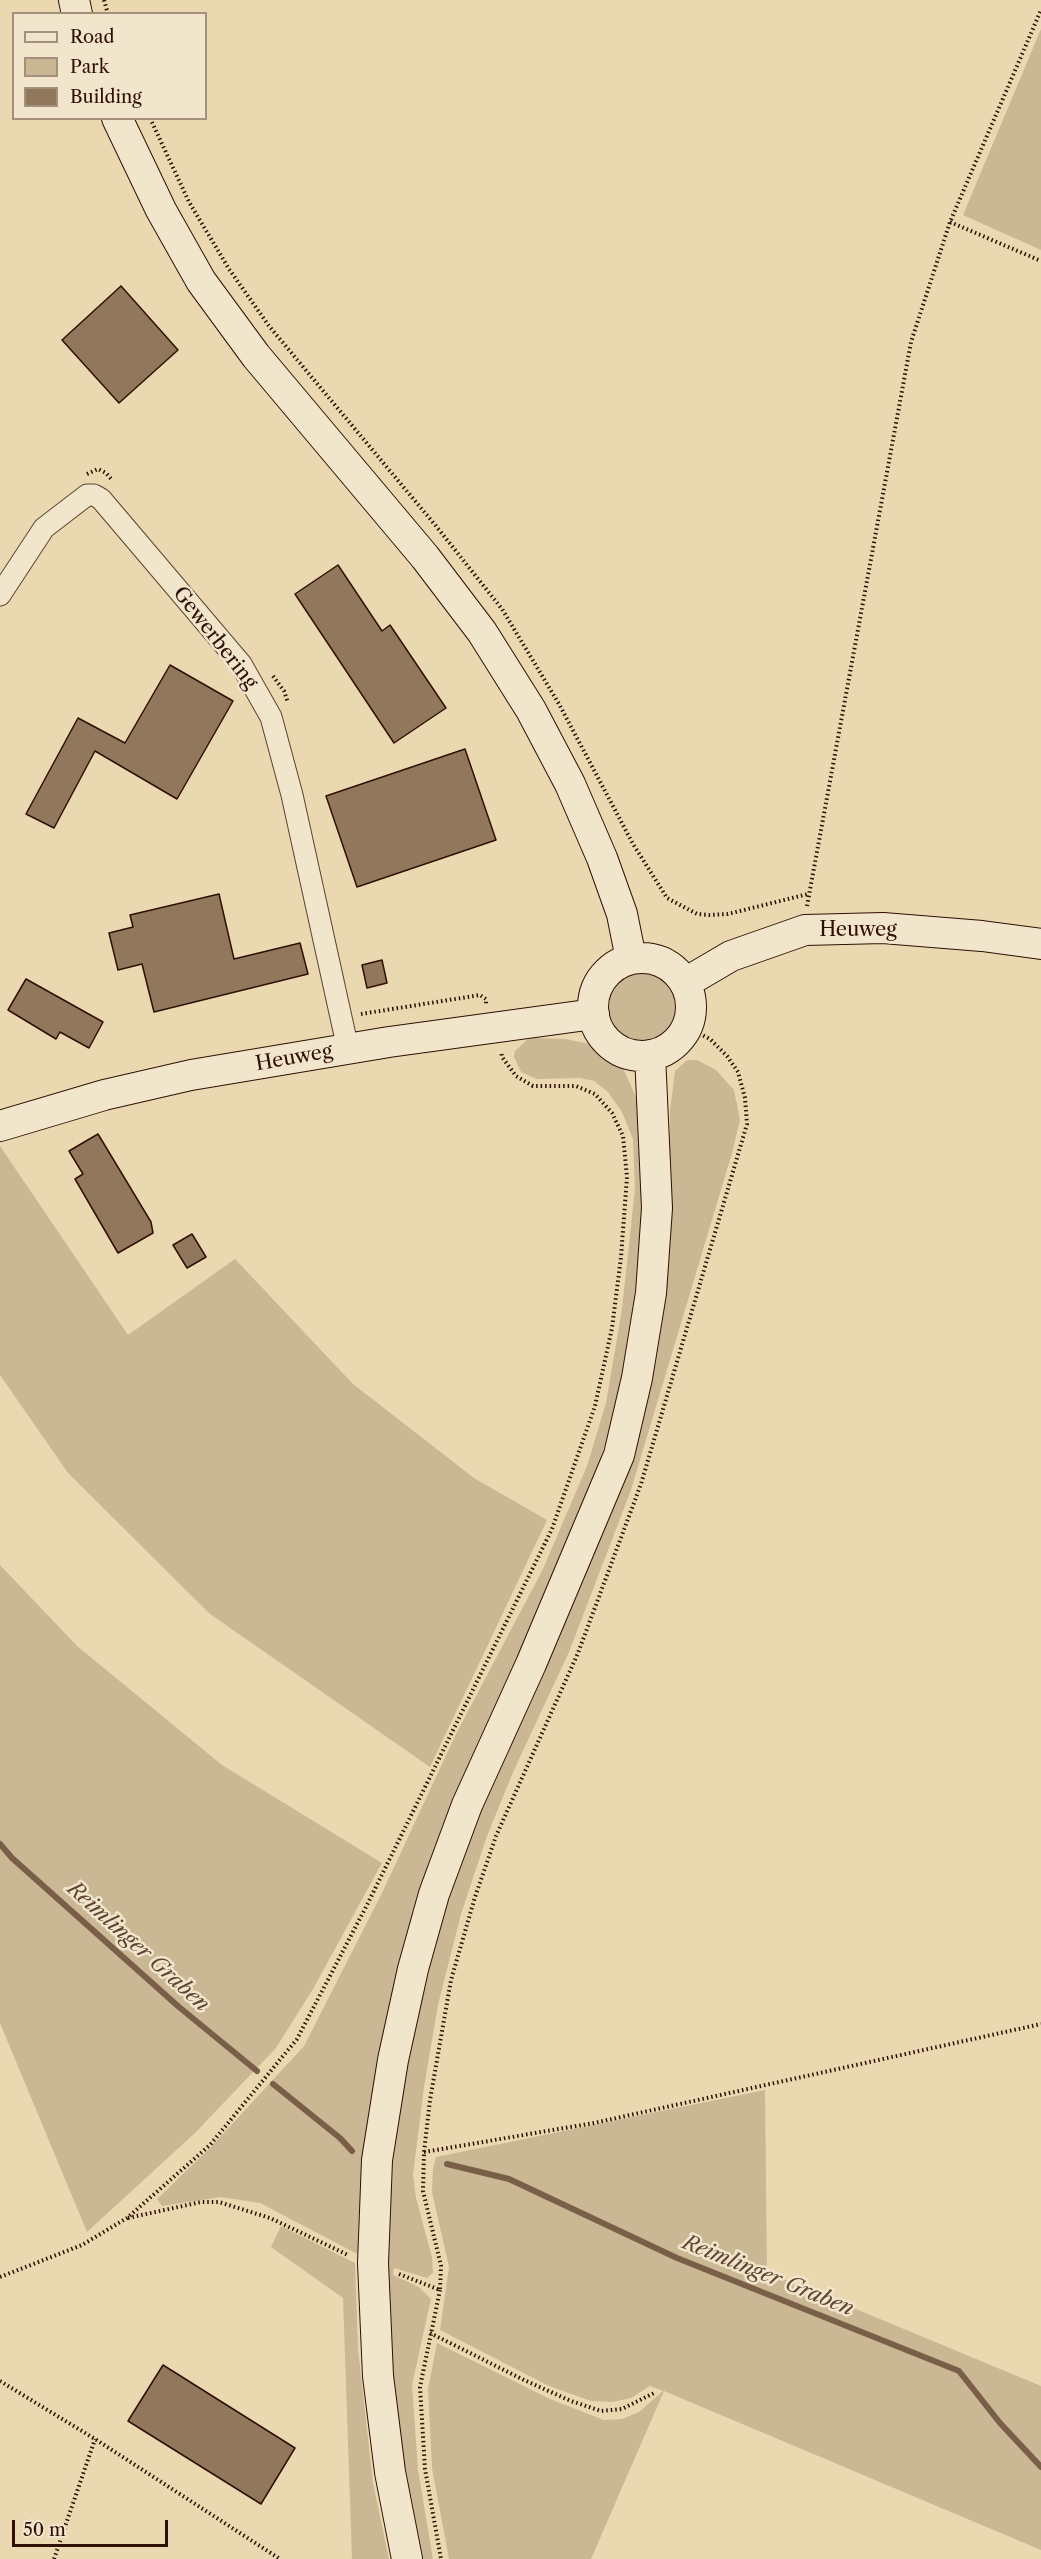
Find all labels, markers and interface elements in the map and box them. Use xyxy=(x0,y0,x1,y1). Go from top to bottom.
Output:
legend xyxy=(12,12,207,120)
text: Road xyxy=(70,26,115,48)
text: Park xyxy=(70,56,109,78)
text: Building xyxy=(70,86,142,108)
street label: Gewerbering xyxy=(168,582,262,694)
street label: Heuweg xyxy=(819,918,897,942)
street label: Heuweg xyxy=(254,1039,334,1077)
water label: Reimlinger Graben xyxy=(62,1877,214,2017)
water label: Reimlinger Graben xyxy=(679,2230,857,2322)
scale bar xyxy=(15,2508,171,2546)
text: 50 m xyxy=(23,2519,66,2541)

